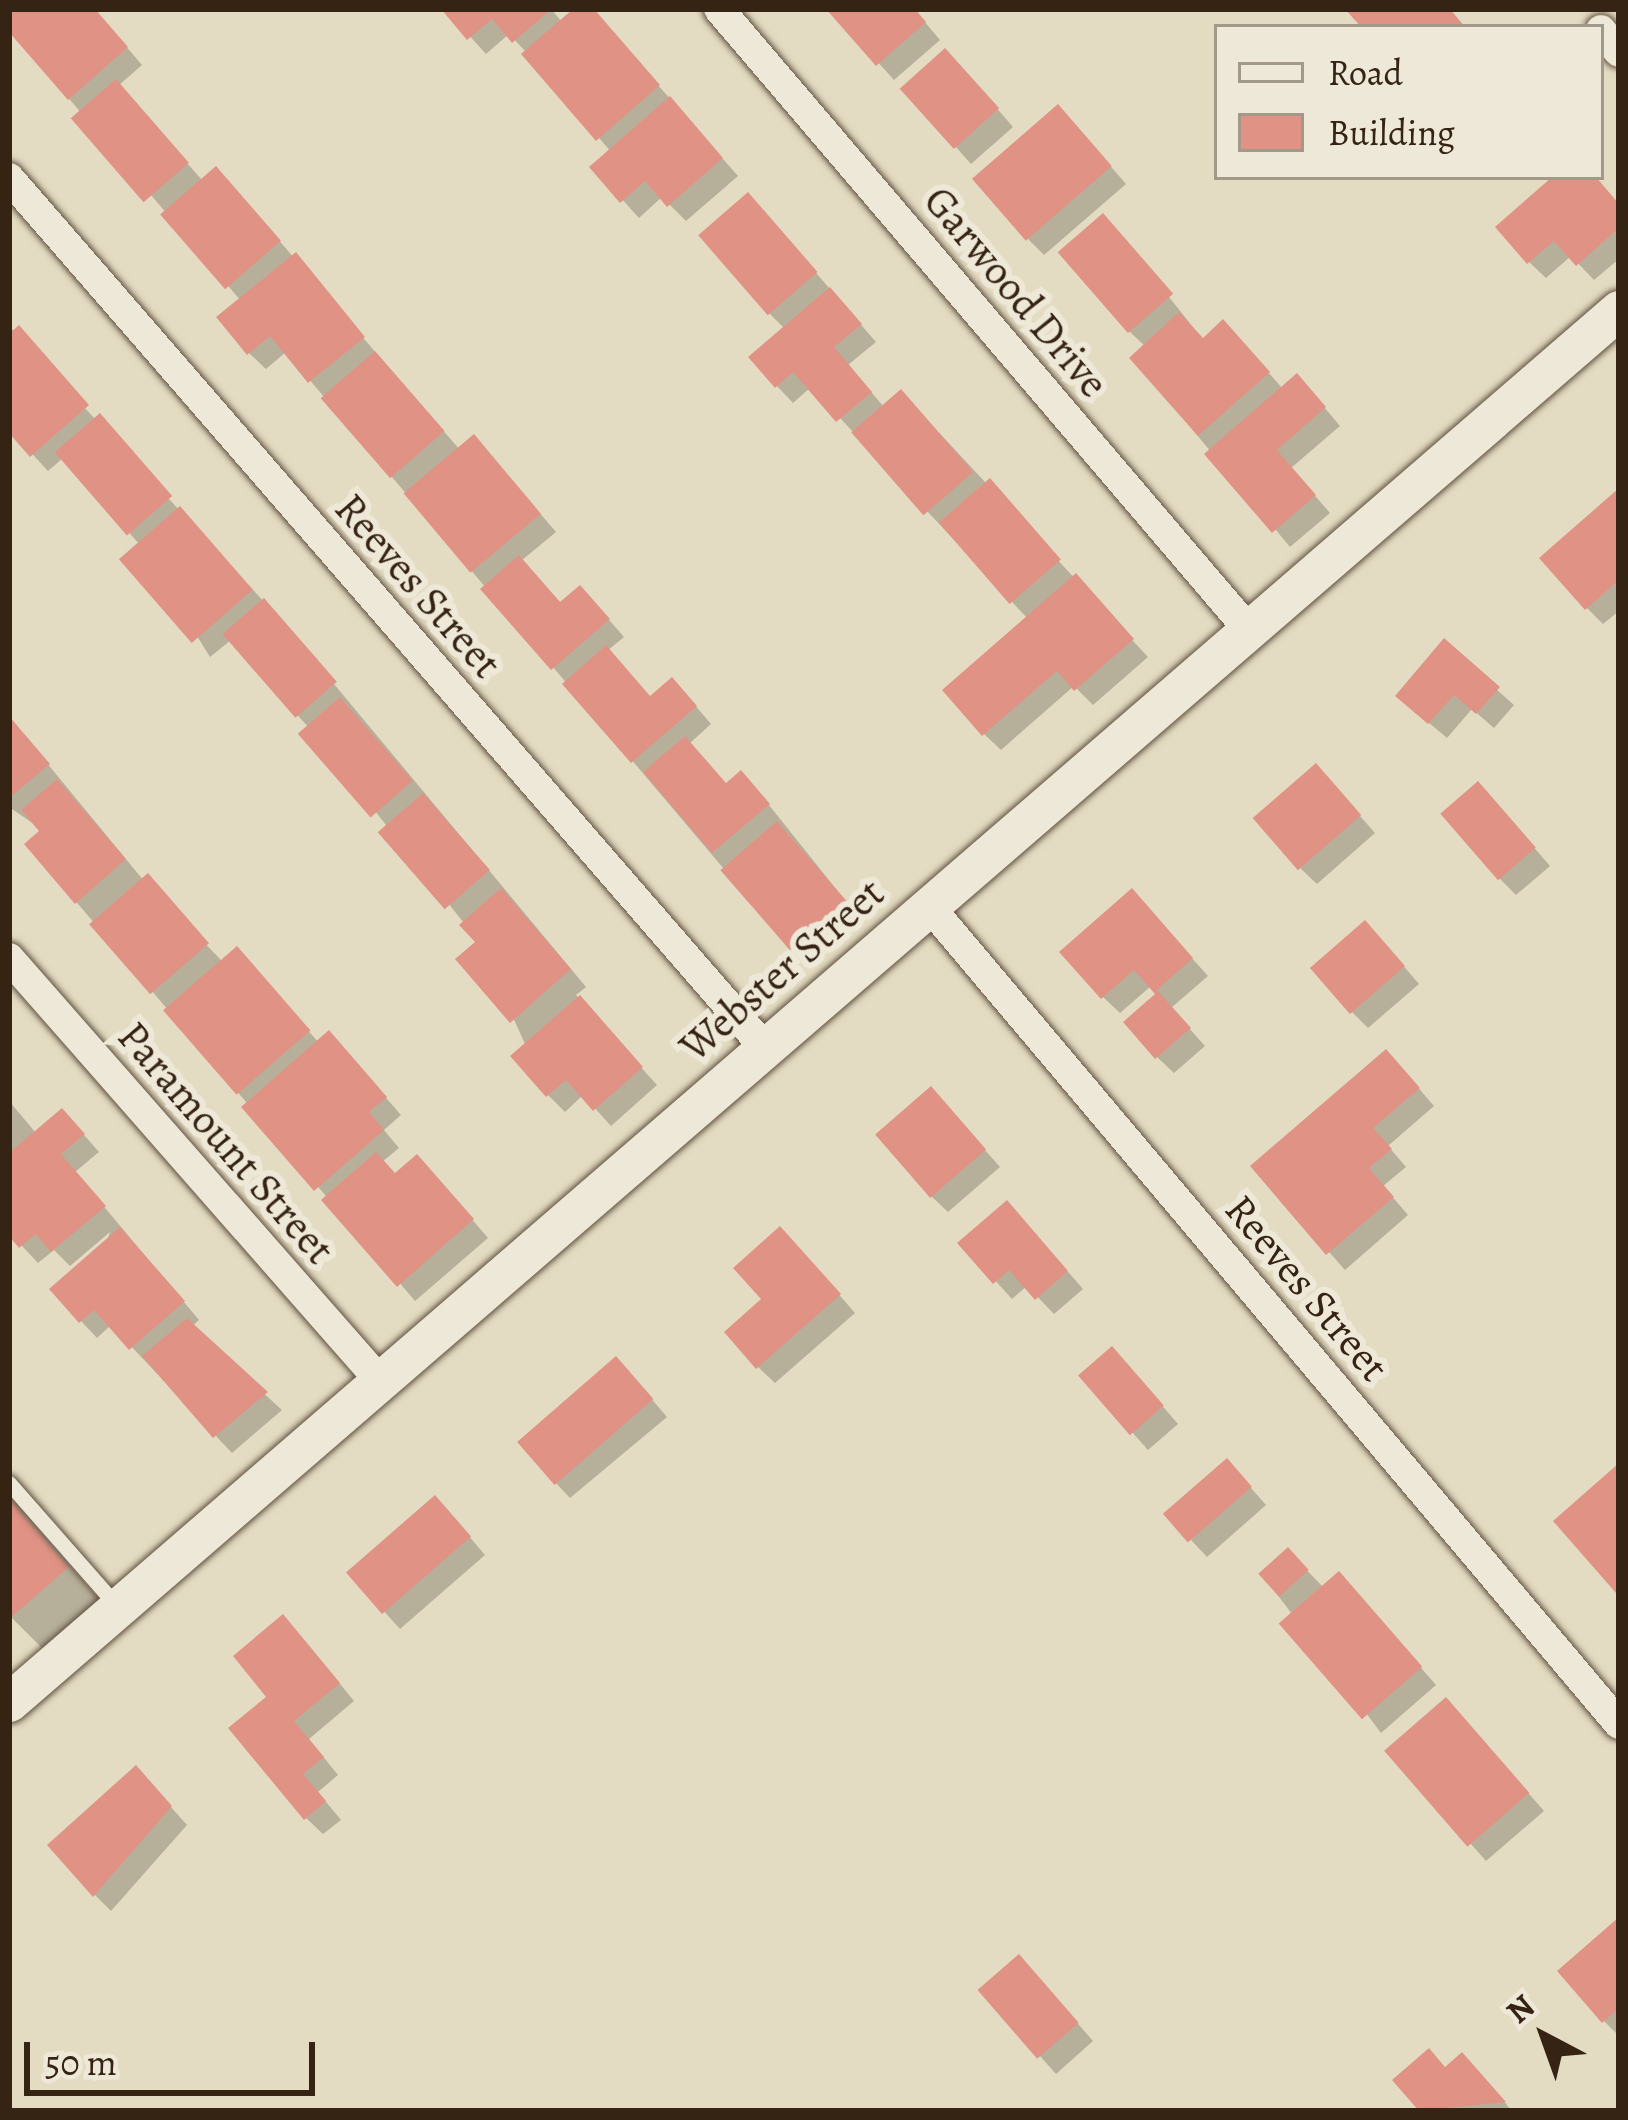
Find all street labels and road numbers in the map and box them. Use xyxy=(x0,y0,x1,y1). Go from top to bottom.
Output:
street label: Garwood Drive xyxy=(913,176,1119,408)
street label: Reeves Street xyxy=(324,484,512,688)
street label: Webster Street xyxy=(670,868,894,1072)
street label: Paramount Street xyxy=(107,1012,345,1274)
street label: Reeves Street xyxy=(1215,1185,1399,1391)

